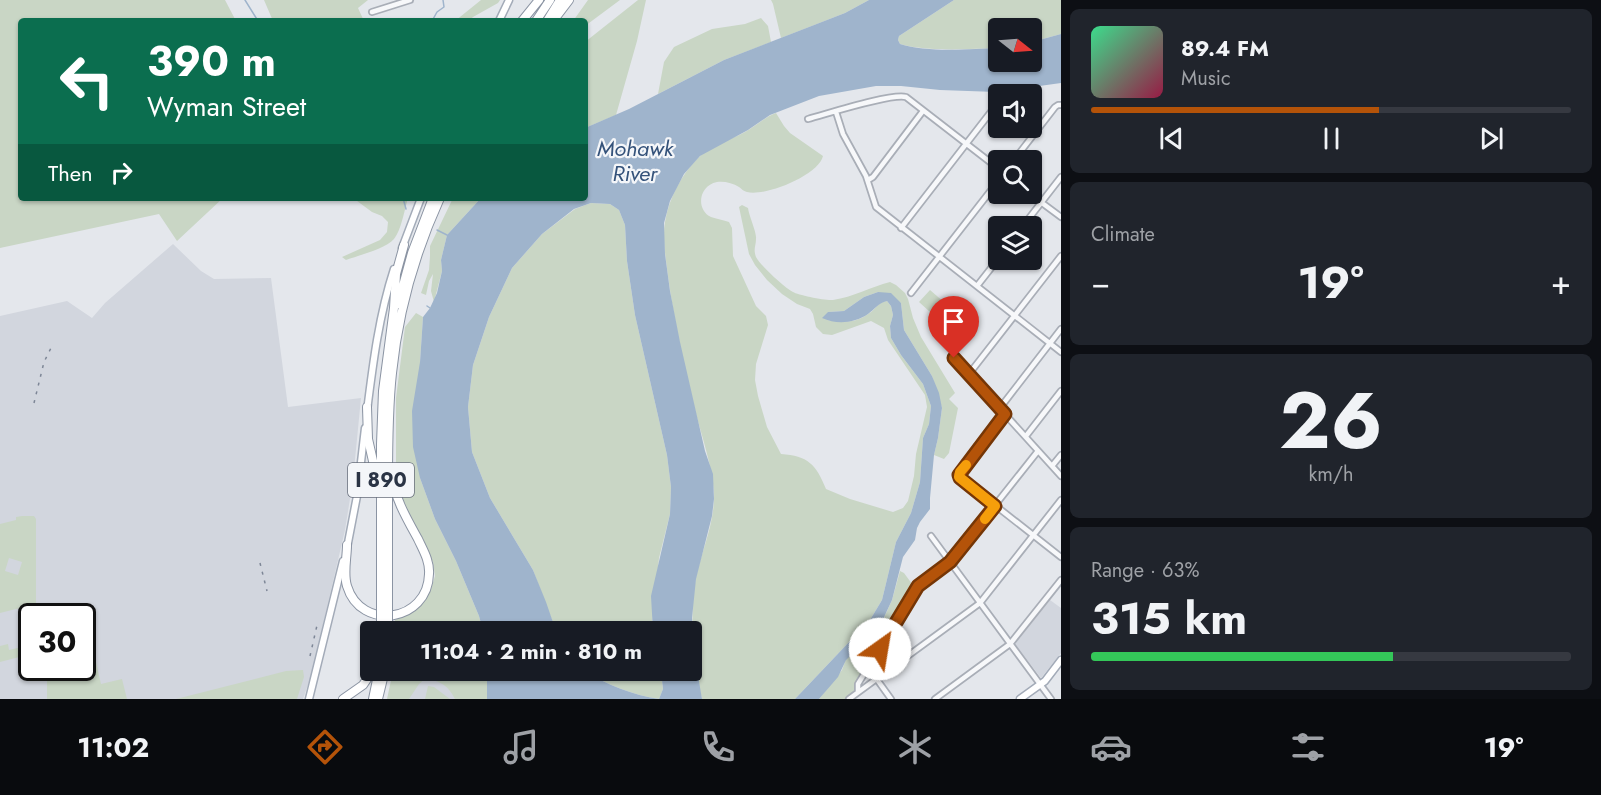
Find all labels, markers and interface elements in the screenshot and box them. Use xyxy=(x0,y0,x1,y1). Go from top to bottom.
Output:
north arrow xyxy=(988,18,1042,72)
map controls xyxy=(988,18,1042,270)
text: 390 m xyxy=(147,31,276,92)
text: 89.4 FM xyxy=(1181,32,1269,64)
icon: left xyxy=(48,42,126,120)
text: Music xyxy=(1181,64,1231,93)
button: sound xyxy=(988,84,1042,138)
text: Wyman Street xyxy=(147,87,306,126)
icon: previous xyxy=(1155,122,1188,155)
icon: pause xyxy=(1315,122,1348,155)
icon: next xyxy=(1475,122,1508,155)
water label: Mohawk River xyxy=(597,132,675,189)
button: search xyxy=(988,150,1042,204)
icon: right xyxy=(105,156,138,189)
text: Then xyxy=(48,157,93,189)
button: layers xyxy=(988,216,1042,270)
text: Climate xyxy=(1091,220,1155,249)
text: 19° xyxy=(1297,250,1364,315)
text: − xyxy=(1091,259,1110,306)
text: + xyxy=(1551,259,1571,306)
pin xyxy=(928,296,979,358)
icon: arrive xyxy=(937,305,970,338)
text: 26 xyxy=(1279,365,1383,477)
text: km/h xyxy=(1308,460,1354,489)
road number: I 890 xyxy=(348,463,414,497)
text: Range · 63% xyxy=(1091,556,1199,585)
text: 315 km xyxy=(1091,586,1247,651)
speed limit sign: 30 xyxy=(18,603,96,681)
position arrow xyxy=(848,617,912,681)
text: 11:04 · 2 min · 810 m xyxy=(420,635,642,667)
icon: directions xyxy=(304,726,346,768)
icon: music xyxy=(500,726,542,768)
icon: phone xyxy=(697,726,739,768)
icon: climate xyxy=(894,726,936,768)
icon: car xyxy=(1090,726,1132,768)
icon: filters xyxy=(1287,726,1329,768)
text: 11:02 xyxy=(77,728,149,767)
text: 19° xyxy=(1484,728,1524,767)

